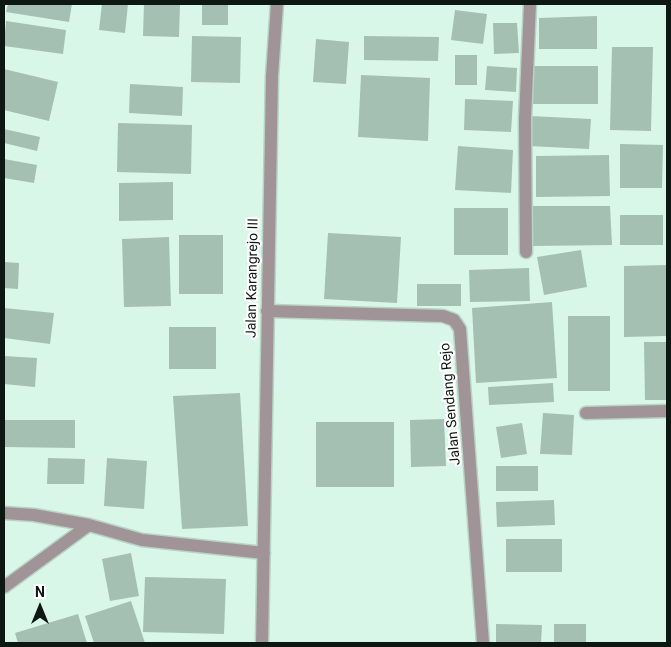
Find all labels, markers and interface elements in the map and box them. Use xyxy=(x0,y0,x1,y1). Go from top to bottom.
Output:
street label: Jalan Karangrejo III xyxy=(244,218,262,338)
street label: Jalan Sendang Rejo xyxy=(437,342,465,466)
north arrow xyxy=(15,582,65,632)
text: N xyxy=(35,584,45,600)

